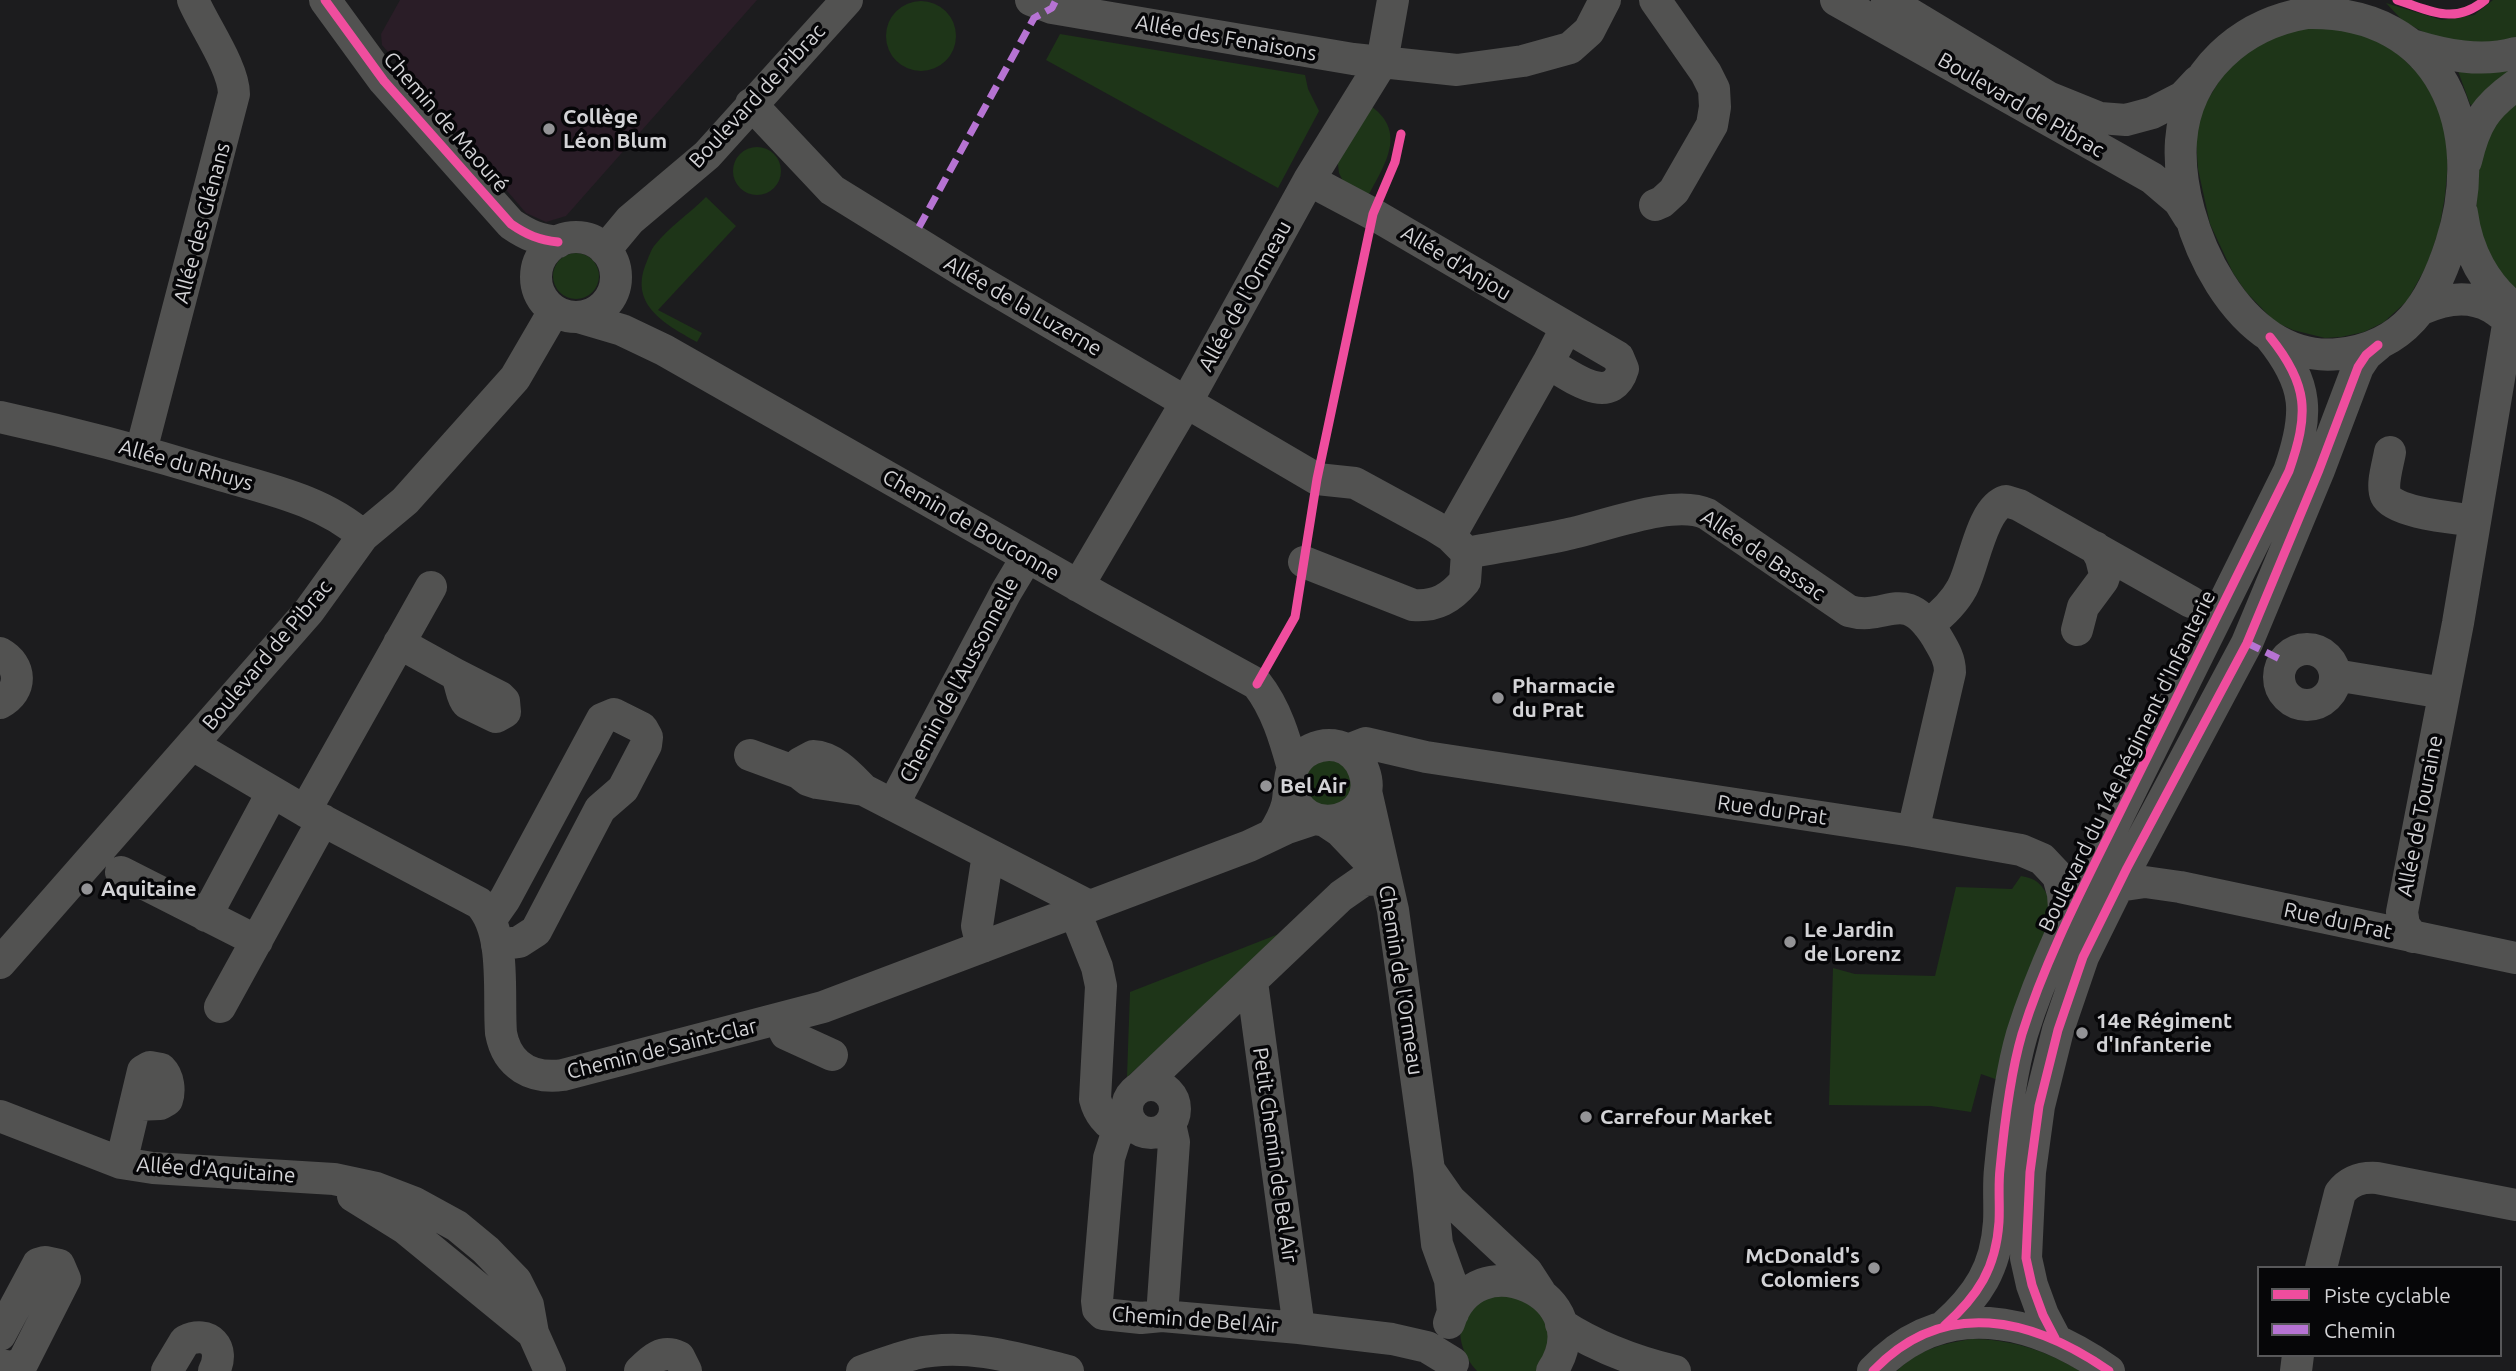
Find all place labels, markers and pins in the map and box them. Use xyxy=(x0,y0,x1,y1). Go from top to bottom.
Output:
place label: Collège Léon Blum xyxy=(563,104,667,154)
marker: Collège Léon Blum xyxy=(541,121,557,137)
place label: Pharmacie du Prat xyxy=(1512,673,1615,723)
marker: Pharmacie du Prat xyxy=(1490,690,1506,706)
place label: Bel Air xyxy=(1280,773,1347,799)
marker: Bel Air xyxy=(1258,778,1274,794)
place label: Aquitaine xyxy=(101,876,197,902)
marker: Aquitaine xyxy=(79,881,95,897)
place label: Le Jardin de Lorenz xyxy=(1804,917,1901,967)
marker: Le Jardin de Lorenz xyxy=(1782,934,1798,950)
place label: 14e Régiment d'Infanterie xyxy=(2096,1008,2232,1058)
marker: 14e Régiment d'Infanterie xyxy=(2074,1025,2090,1041)
place label: Carrefour Market xyxy=(1600,1104,1772,1130)
marker: Carrefour Market xyxy=(1578,1109,1594,1125)
place label: McDonald's Colomiers xyxy=(1745,1243,1860,1293)
marker: McDonald's Colomiers xyxy=(1866,1260,1882,1276)

